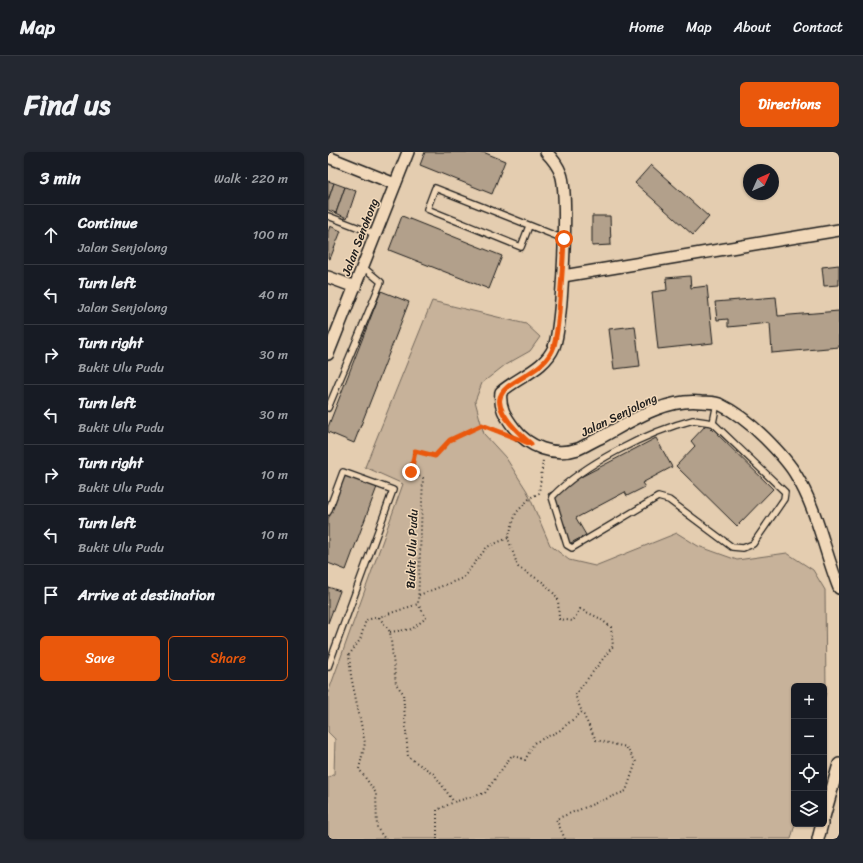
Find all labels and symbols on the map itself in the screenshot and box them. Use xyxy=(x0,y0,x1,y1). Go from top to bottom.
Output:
north arrow xyxy=(743,164,779,200)
street label: Jalan Senohong xyxy=(335,195,385,280)
route start xyxy=(555,230,573,248)
street label: Jalan Senjolong xyxy=(576,387,661,443)
route end xyxy=(402,463,420,481)
street label: Bukit Ulu Pudu xyxy=(400,508,424,589)

